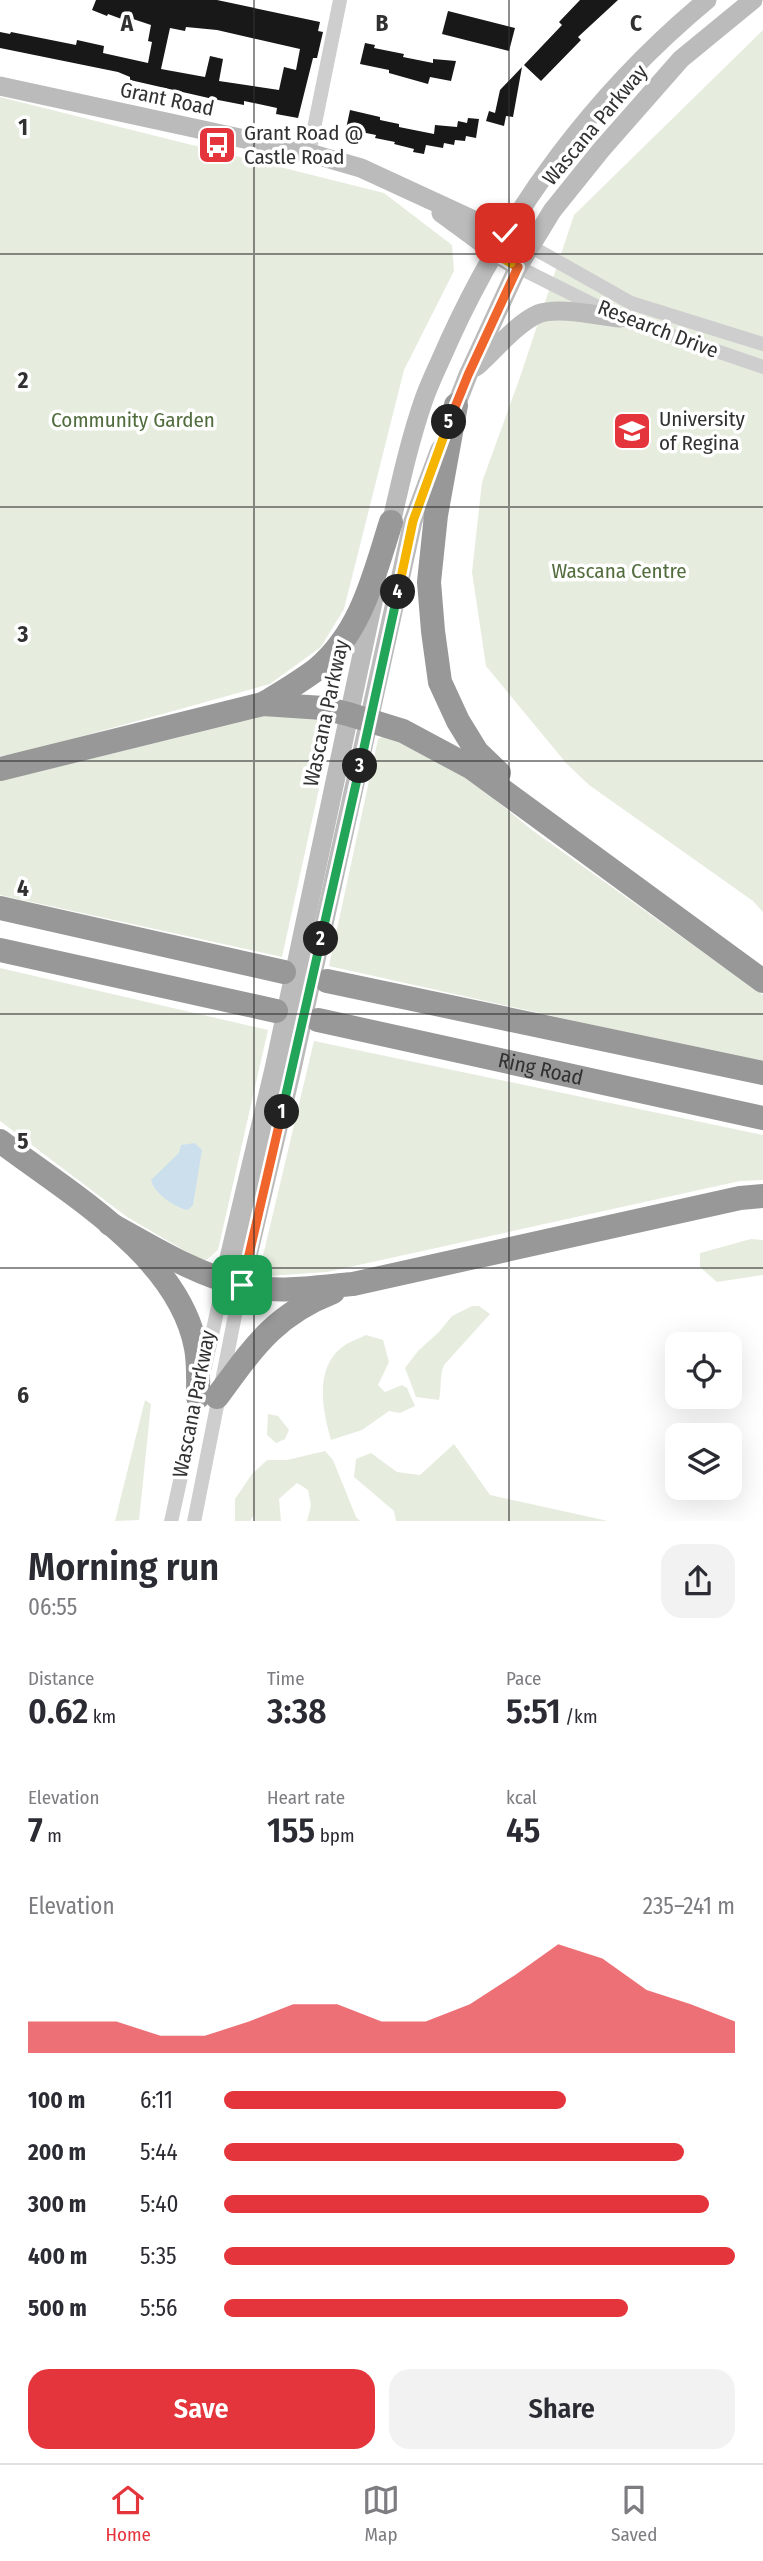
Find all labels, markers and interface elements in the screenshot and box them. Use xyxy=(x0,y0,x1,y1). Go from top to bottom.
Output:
text: A xyxy=(120,9,134,37)
text: B xyxy=(376,9,389,37)
text: C xyxy=(630,9,642,37)
street label: Wascana Parkway xyxy=(537,59,653,191)
street label: Grant Road xyxy=(118,76,216,122)
text: 1 xyxy=(18,113,28,141)
place label: Grant Road @ Castle Road xyxy=(244,120,364,170)
bus stop icon: Grant Road @ Castle Road xyxy=(196,124,238,166)
pin xyxy=(475,203,535,263)
icon: check xyxy=(486,214,524,252)
street label: Research Drive xyxy=(594,294,722,364)
text: 2 xyxy=(17,366,29,394)
pin: 5 xyxy=(432,404,466,440)
place label: University of Regina xyxy=(659,406,745,456)
park label: Community Garden xyxy=(51,407,215,433)
text: 5 xyxy=(444,410,453,433)
school or university icon: University of Regina xyxy=(611,410,653,452)
park label: Wascana Centre xyxy=(551,558,687,584)
pin: 4 xyxy=(380,574,416,610)
text: 4 xyxy=(393,580,402,603)
text: 3 xyxy=(17,620,29,648)
street label: Wascana Parkway xyxy=(298,636,354,789)
pin: 3 xyxy=(342,748,378,784)
text: 3 xyxy=(355,754,364,777)
text: 4 xyxy=(17,874,29,902)
pin: 2 xyxy=(304,922,338,956)
text: 2 xyxy=(316,927,325,950)
street label: Ring Road xyxy=(496,1047,586,1091)
pin: 1 xyxy=(264,1094,300,1130)
text: 1 xyxy=(277,1100,286,1123)
text: 5 xyxy=(17,1127,29,1155)
pin xyxy=(212,1255,272,1315)
icon: arrive xyxy=(223,1266,261,1304)
street label: Wascana Parkway xyxy=(167,1327,221,1480)
map controls xyxy=(665,1332,742,1500)
button: locate xyxy=(665,1332,742,1409)
text: 6 xyxy=(17,1381,29,1409)
button: layers xyxy=(665,1423,742,1500)
text: Morning run xyxy=(28,1544,219,1590)
button: share xyxy=(661,1544,735,1618)
text: 06:55 xyxy=(28,1593,77,1621)
text: Distance xyxy=(28,1667,95,1690)
text: Time xyxy=(267,1667,305,1690)
text: Pace xyxy=(506,1667,541,1690)
text: 0.62 xyxy=(28,1690,88,1732)
text: 3:38 xyxy=(267,1690,326,1732)
text: 5:51 xyxy=(506,1690,561,1732)
text: km xyxy=(88,1705,116,1728)
text: /km xyxy=(561,1705,598,1728)
text: Elevation xyxy=(28,1786,100,1809)
text: Heart rate xyxy=(267,1786,345,1809)
text: kcal xyxy=(506,1786,537,1809)
text: 7 xyxy=(28,1809,43,1851)
text: 155 xyxy=(267,1809,315,1851)
text: 45 xyxy=(506,1809,540,1851)
text: m xyxy=(43,1824,62,1847)
text: bpm xyxy=(315,1824,355,1847)
text: Elevation xyxy=(28,1892,115,1920)
text: 235–241 m xyxy=(643,1892,735,1920)
text: 100 m xyxy=(28,2086,85,2114)
text: 6:11 xyxy=(140,2086,173,2114)
text: 200 m xyxy=(28,2138,86,2166)
text: 5:44 xyxy=(140,2138,178,2166)
text: 300 m xyxy=(28,2190,86,2218)
text: 5:40 xyxy=(140,2190,178,2218)
text: 400 m xyxy=(28,2242,87,2270)
text: 5:35 xyxy=(140,2242,177,2270)
text: 500 m xyxy=(28,2294,87,2322)
text: 5:56 xyxy=(140,2294,178,2322)
button: Save xyxy=(28,2369,375,2449)
button: Share xyxy=(389,2369,735,2449)
tab: Home xyxy=(106,2481,151,2546)
tab: Map xyxy=(362,2481,400,2546)
tab: Saved xyxy=(611,2481,657,2546)

